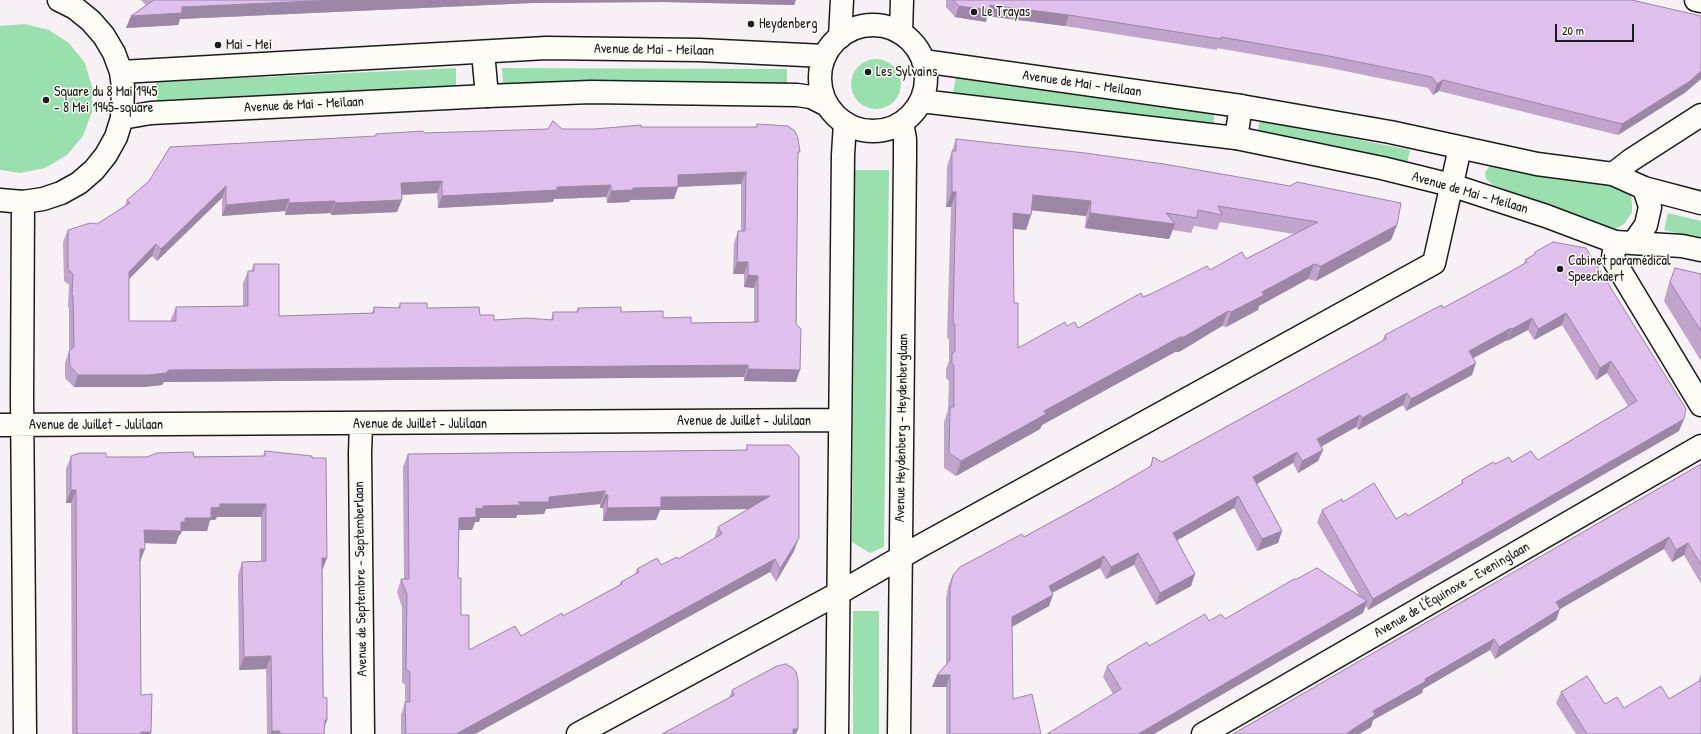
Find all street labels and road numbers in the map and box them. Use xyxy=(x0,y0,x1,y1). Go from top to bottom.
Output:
street label: Avenue de Mai - Meilaan xyxy=(594,41,714,59)
street label: Avenue de Mai - Meilaan xyxy=(1021,67,1143,101)
street label: Avenue de Mai - Meilaan xyxy=(244,93,364,117)
street label: Avenue de Mai - Meilaan xyxy=(1410,168,1530,218)
street label: Avenue Heydenberg - Heydenberglaan xyxy=(892,334,912,522)
street label: Avenue de Juillet - Julilaan xyxy=(677,413,811,429)
street label: Avenue de Juillet - Julilaan xyxy=(353,416,487,432)
street label: Avenue de Juillet - Julilaan xyxy=(29,417,163,433)
street label: Avenue de Septembre - Septemberlaan xyxy=(351,481,371,677)
street label: Avenue de l'Équinoxe - Eveninglaan xyxy=(1371,539,1533,641)

